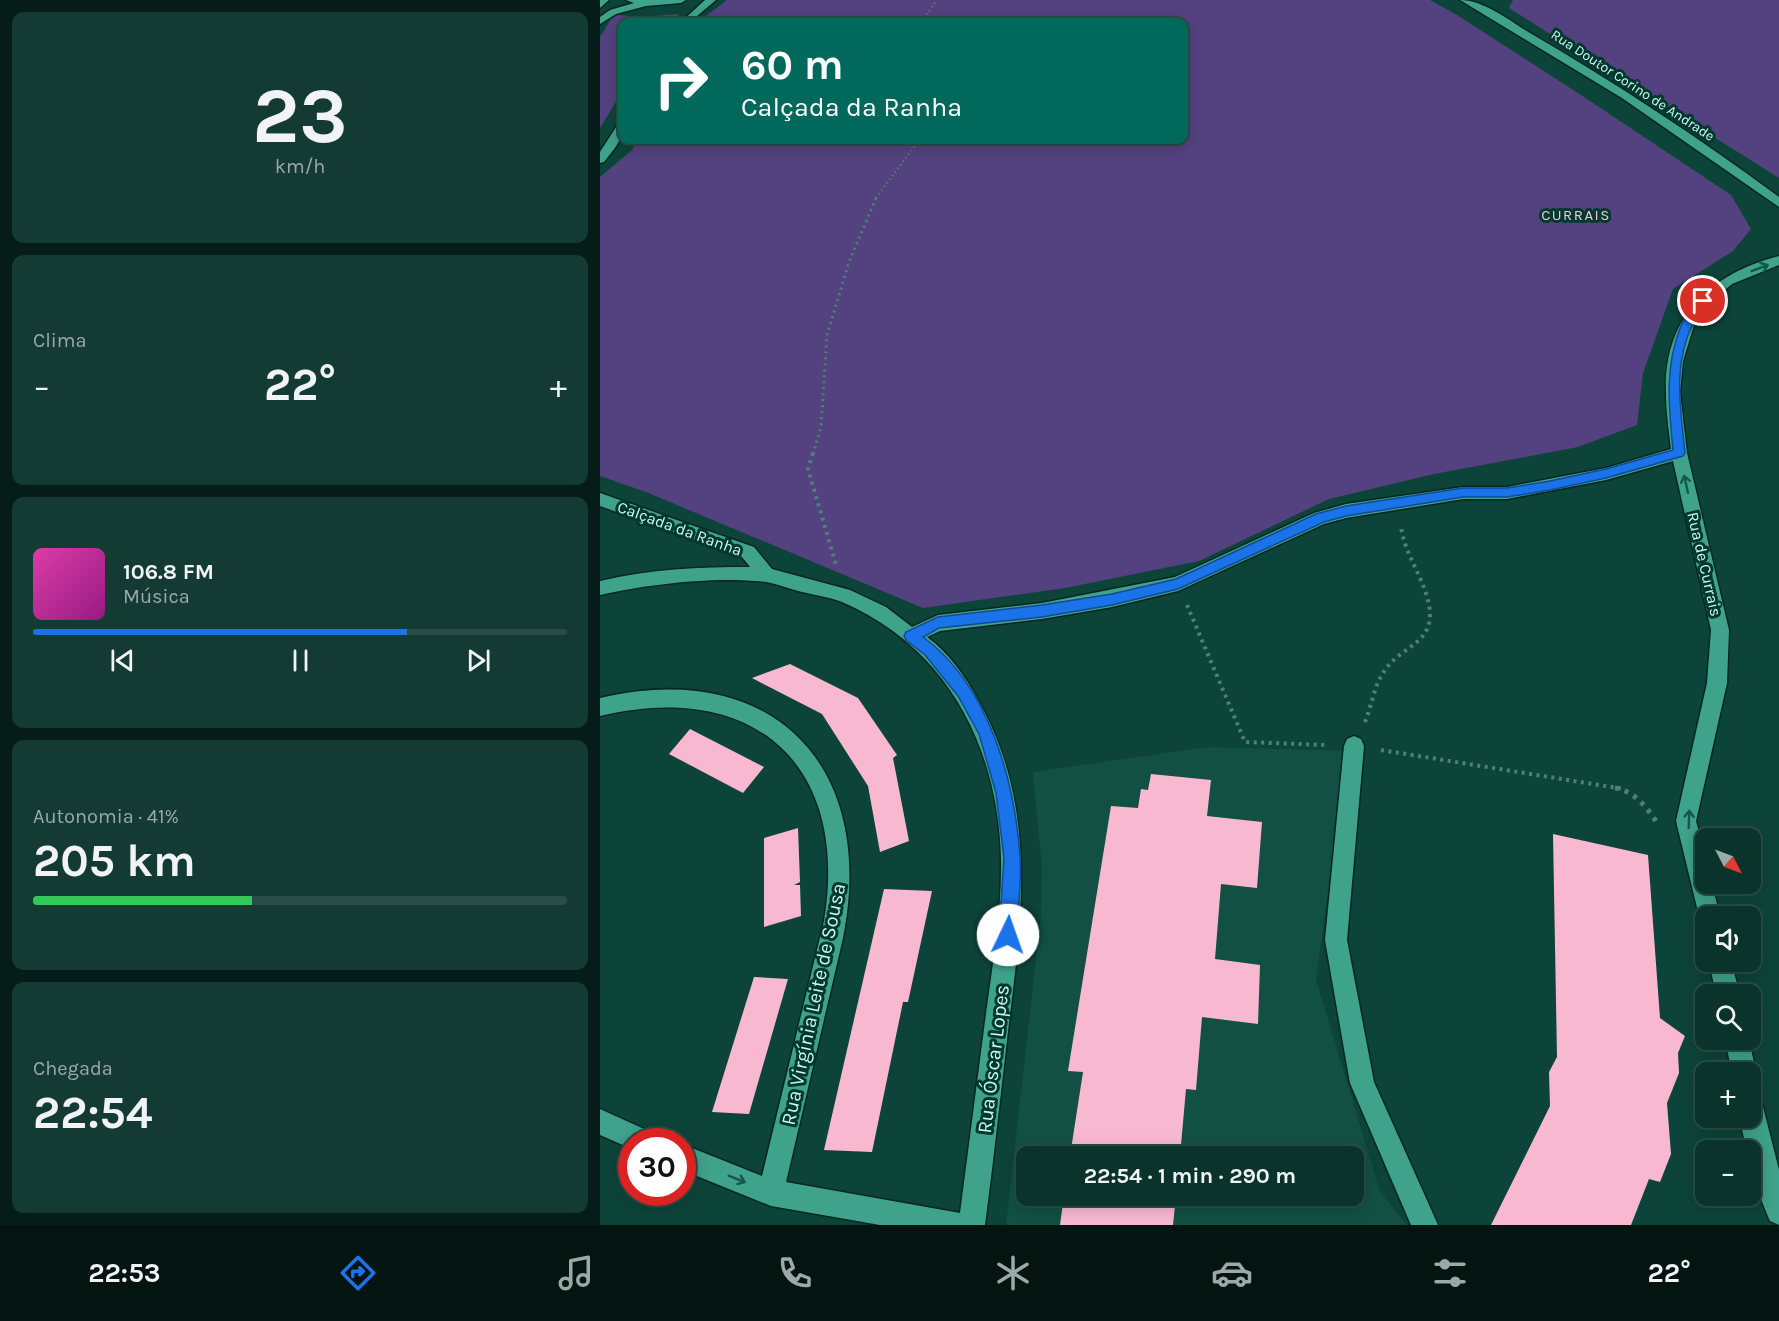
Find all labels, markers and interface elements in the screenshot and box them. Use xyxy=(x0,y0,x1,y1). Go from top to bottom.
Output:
street label: Rua Doutor Corino de Andrade xyxy=(1548,26,1718,145)
text: 60 m xyxy=(741,40,844,90)
icon: right xyxy=(642,42,720,120)
text: 23 xyxy=(252,70,348,162)
text: Calçada da Ranha xyxy=(741,91,962,123)
text: km/h xyxy=(275,155,325,178)
district label: CURRAIS xyxy=(1541,206,1611,224)
one-way arrow xyxy=(1751,262,1769,273)
pin xyxy=(1677,275,1728,326)
icon: arrive xyxy=(1686,284,1719,317)
text: Clima xyxy=(33,329,87,352)
text: 22° xyxy=(264,359,336,411)
text: − xyxy=(33,367,50,405)
text: + xyxy=(550,367,567,405)
one-way arrow xyxy=(1680,475,1692,494)
street label: Calçada da Ranha xyxy=(615,497,745,560)
street label: Rua de Currais xyxy=(1683,510,1726,618)
text: 106.8 FM xyxy=(123,559,214,585)
text: Música xyxy=(123,585,190,608)
icon: previous xyxy=(106,644,139,677)
icon: pause xyxy=(284,644,317,677)
icon: next xyxy=(462,644,495,677)
text: Autonomia · 41% xyxy=(33,805,179,828)
one-way arrow xyxy=(1683,810,1694,829)
north arrow xyxy=(1695,828,1761,894)
map controls xyxy=(1695,828,1761,1206)
text: 205 km xyxy=(33,835,196,887)
street label: Rua Virgínia Leite de Sousa xyxy=(777,881,850,1127)
position arrow xyxy=(976,903,1040,967)
button: sound xyxy=(1695,906,1761,972)
street label: Rua Óscar Lopes xyxy=(972,983,1014,1135)
button: search xyxy=(1695,984,1761,1050)
text: Chegada xyxy=(33,1057,113,1080)
button: + xyxy=(1695,1062,1761,1128)
text: 22:54 xyxy=(33,1087,153,1139)
speed limit sign: 30 xyxy=(618,1128,696,1206)
button: − xyxy=(1695,1140,1761,1206)
text: 22:54 · 1 min · 290 m xyxy=(1084,1163,1296,1189)
one-way arrow xyxy=(727,1174,746,1185)
icon: directions xyxy=(337,1252,379,1294)
icon: music xyxy=(555,1252,597,1294)
icon: phone xyxy=(774,1252,816,1294)
icon: climate xyxy=(992,1252,1034,1294)
icon: car xyxy=(1211,1252,1253,1294)
icon: filters xyxy=(1429,1252,1471,1294)
text: 22:53 xyxy=(88,1257,161,1289)
text: 22° xyxy=(1648,1257,1691,1289)

